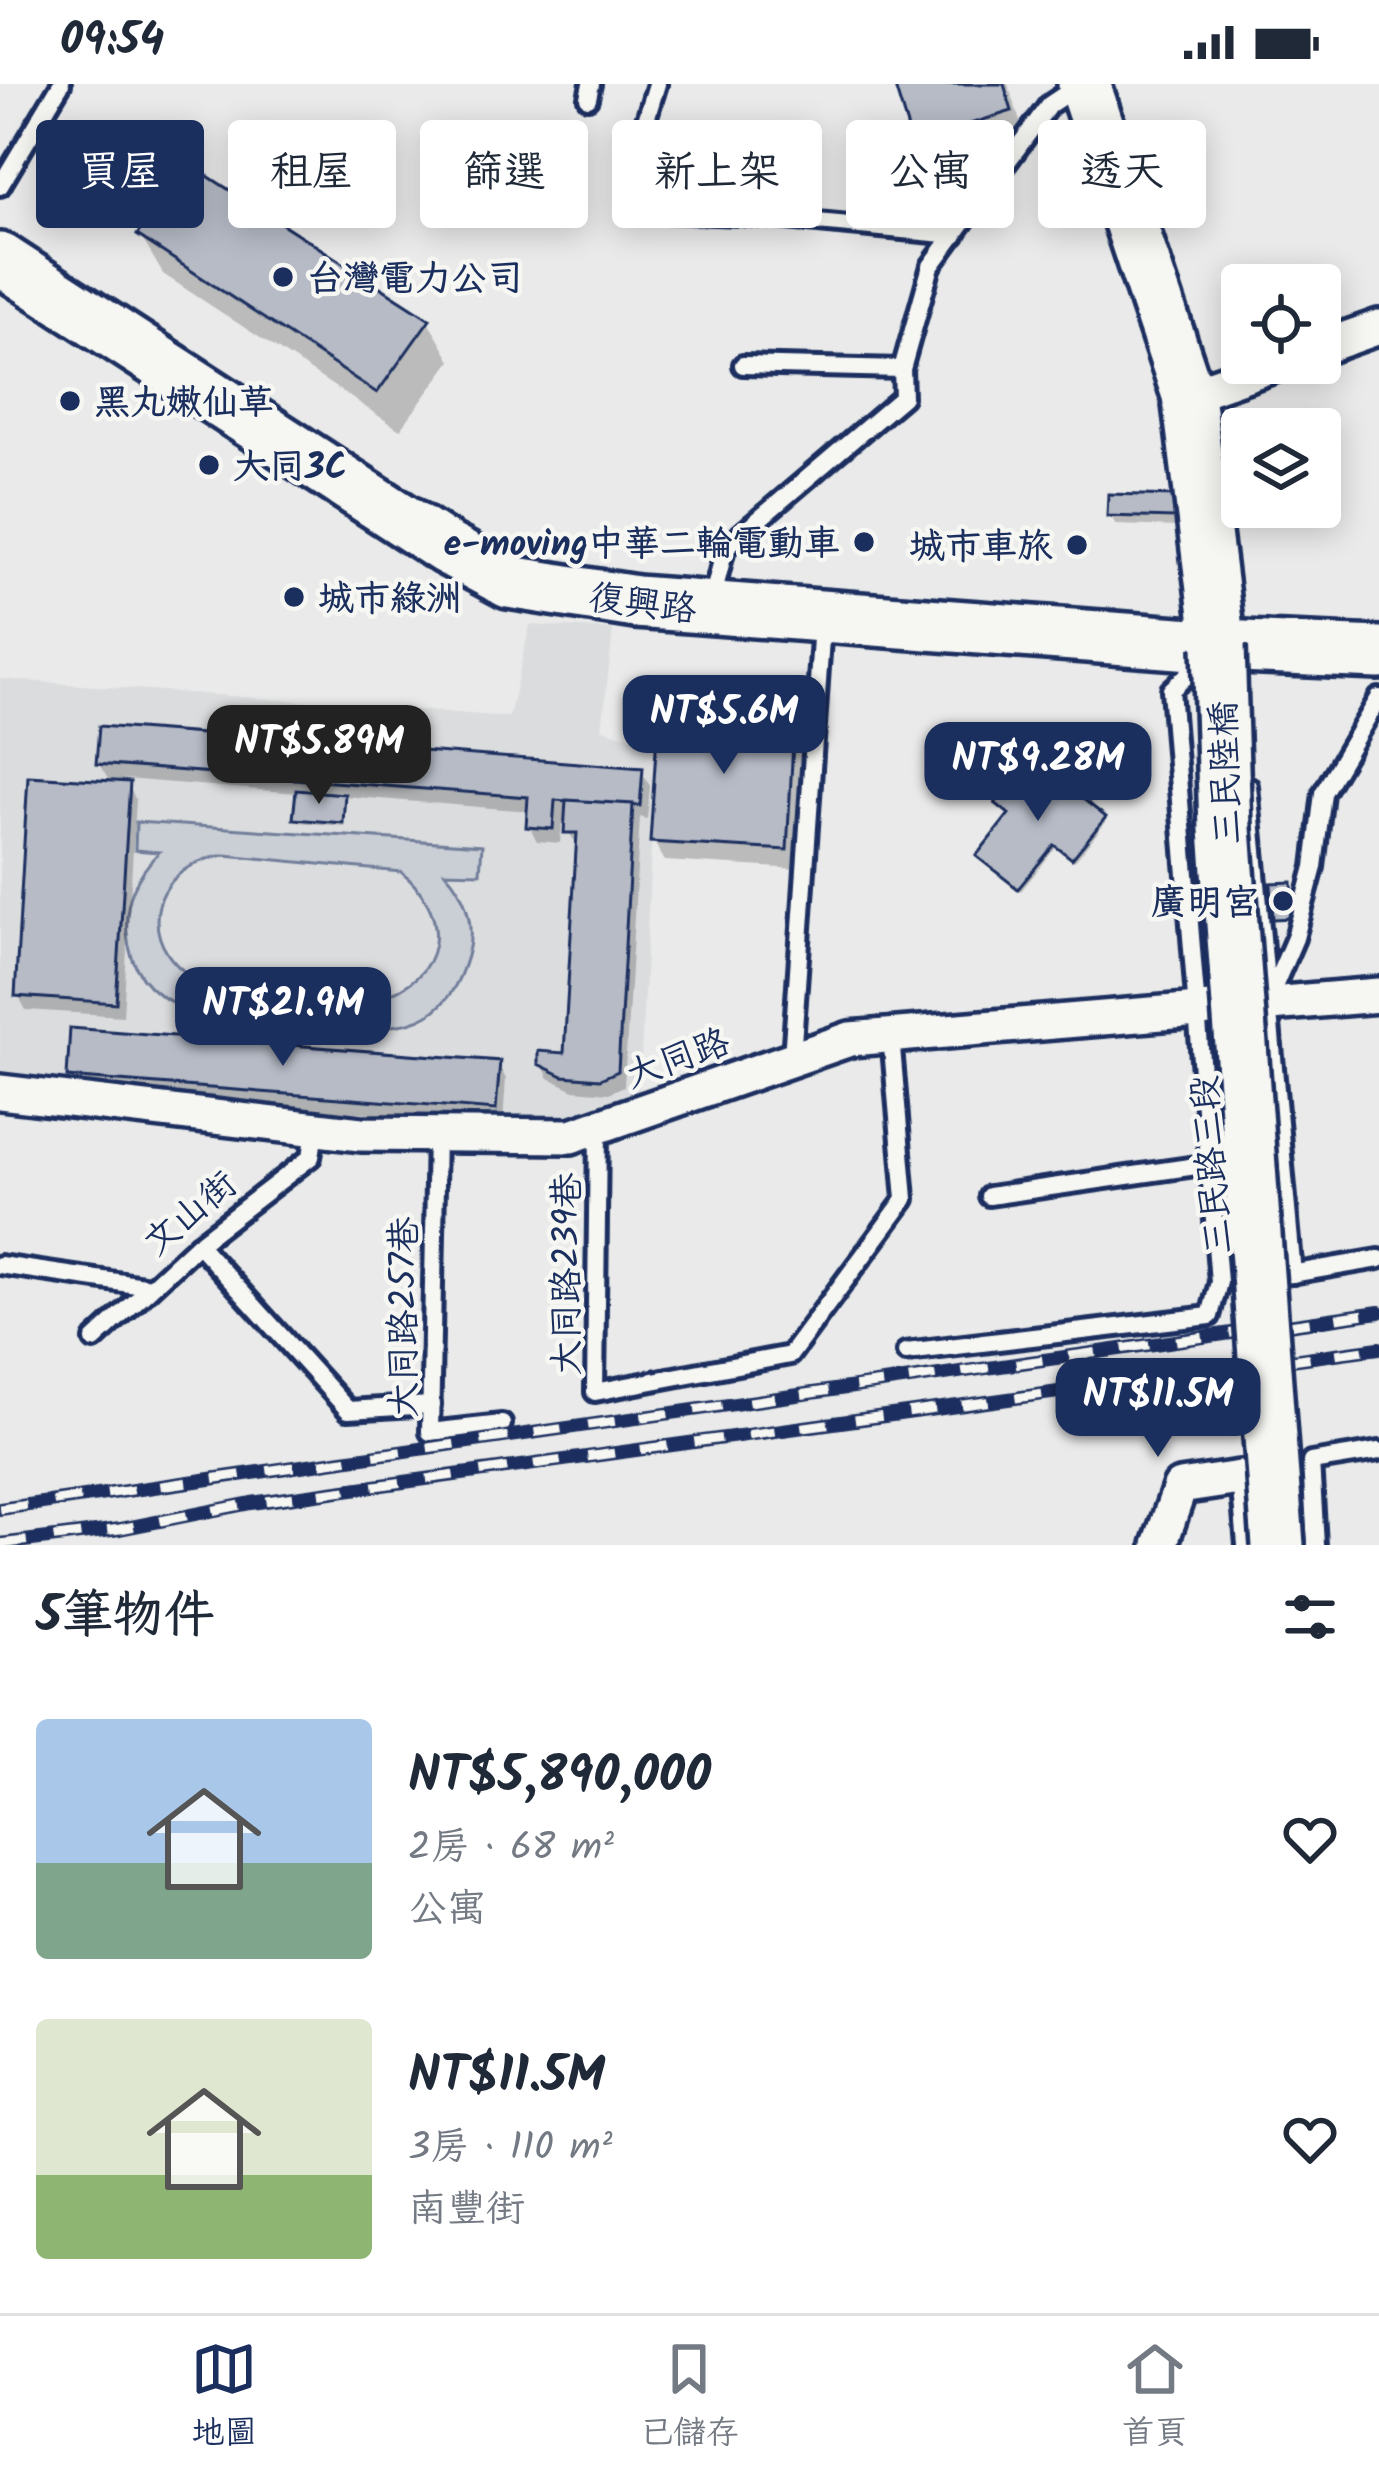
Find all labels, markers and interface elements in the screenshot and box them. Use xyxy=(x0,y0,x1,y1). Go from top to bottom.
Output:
text: 09:54 xyxy=(60,6,164,78)
chip: 買屋 xyxy=(36,120,204,228)
chip: 租屋 xyxy=(228,120,396,228)
chip: 篩選 xyxy=(420,120,588,228)
chip: 新上架 xyxy=(612,120,822,228)
chip: 公寓 xyxy=(846,120,1014,228)
chip: 透天 xyxy=(1038,120,1206,228)
place label: 台灣電力公司 xyxy=(307,252,523,309)
marker: 台灣電力公司 xyxy=(270,264,296,290)
map controls xyxy=(1221,264,1341,528)
button: locate xyxy=(1221,264,1341,384)
place label: 黑丸嫩仙草 xyxy=(94,376,274,433)
marker: 黑丸嫩仙草 xyxy=(57,388,83,414)
button: layers xyxy=(1221,408,1341,528)
place label: 大同3C xyxy=(233,440,347,497)
marker: 大同3C xyxy=(196,452,222,478)
place label: e-moving中華二輪電動車 xyxy=(444,517,840,574)
place label: 城市車旅 xyxy=(909,520,1053,577)
marker: e-moving中華二輪電動車 xyxy=(851,529,877,555)
marker: 城市車旅 xyxy=(1064,532,1090,558)
street label: 復興路 xyxy=(585,571,700,640)
place label: 城市綠洲 xyxy=(318,572,462,629)
marker: 城市綠洲 xyxy=(281,584,307,610)
pin: NT$5.6M xyxy=(613,675,835,777)
text: NT$5.6M xyxy=(650,683,798,745)
street label: 三民陸橋 xyxy=(1197,700,1258,846)
pin: NT$5.89M xyxy=(195,705,443,807)
text: NT$5.89M xyxy=(234,713,404,775)
pin: NT$9.28M xyxy=(914,722,1162,824)
text: NT$9.28M xyxy=(951,730,1125,792)
place label: 廣明宮 xyxy=(1151,876,1259,933)
marker: 廣明宮 xyxy=(1270,888,1296,914)
pin: NT$21.9M xyxy=(159,967,407,1069)
text: NT$21.9M xyxy=(202,975,364,1037)
street label: 大同路 xyxy=(618,1015,739,1106)
street label: 三民路三段 xyxy=(1177,1073,1250,1257)
street label: 文山街 xyxy=(132,1158,251,1271)
street label: 大同路239巷 xyxy=(540,1172,597,1376)
street label: 大同路257巷 xyxy=(377,1217,434,1417)
pin: NT$11.5M xyxy=(1034,1358,1282,1460)
text: NT$11.5M xyxy=(1083,1366,1233,1428)
text: 5筆物件 xyxy=(36,1577,215,1658)
icon: filters xyxy=(1277,1584,1343,1650)
text: NT$5,890,000 xyxy=(408,1737,711,1818)
icon: home xyxy=(132,1767,276,1911)
icon: heart xyxy=(1277,1806,1343,1872)
text: 2房 · 68 m² xyxy=(408,1818,614,1880)
text: 公寓 xyxy=(408,1880,486,1942)
text: NT$11.5M xyxy=(408,2037,605,2118)
icon: home xyxy=(132,2067,276,2211)
icon: heart xyxy=(1277,2106,1343,2172)
text: 3房 · 110 m² xyxy=(408,2118,612,2180)
text: 南豐街 xyxy=(408,2180,525,2242)
tab: 地圖 xyxy=(191,2336,257,2461)
tab: 已儲存 xyxy=(640,2336,739,2461)
tab: 首頁 xyxy=(1122,2336,1188,2461)

